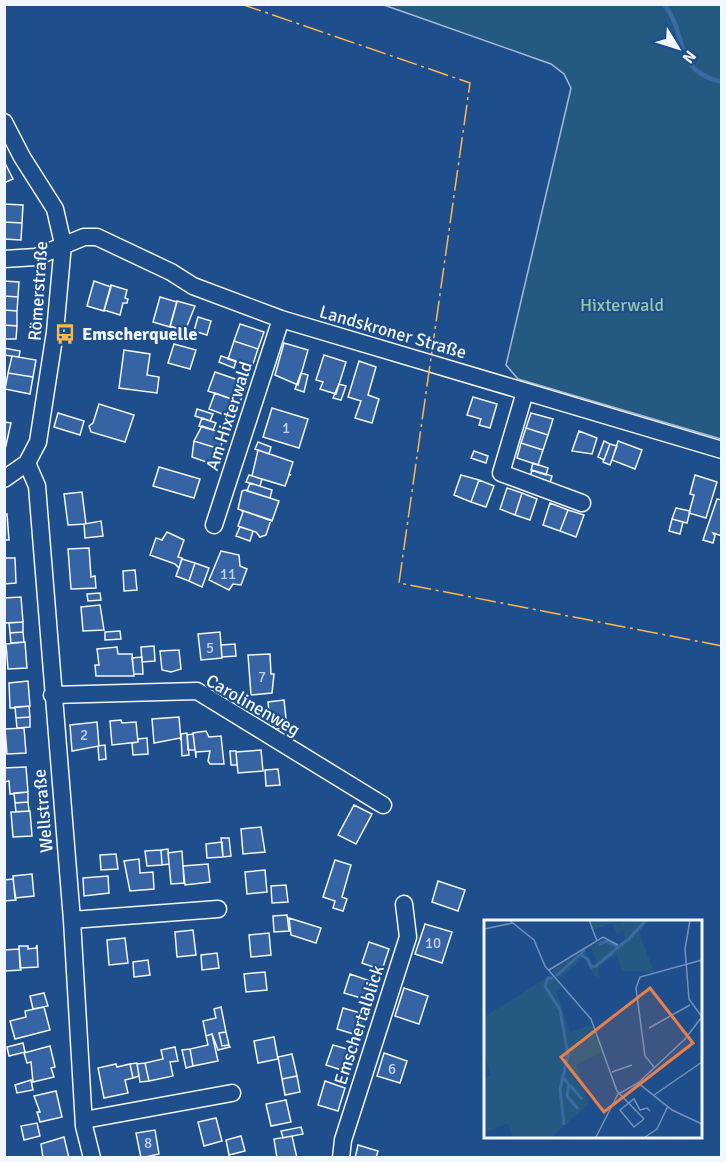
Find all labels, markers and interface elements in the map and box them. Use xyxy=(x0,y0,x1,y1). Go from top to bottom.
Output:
north arrow xyxy=(648,18,708,78)
text: N xyxy=(678,46,700,67)
street label: Römerstraße xyxy=(24,240,52,342)
park label: Hixterwald xyxy=(580,294,664,316)
street label: Landskroner Straße xyxy=(317,300,469,364)
bus stop icon: Emscherquelle xyxy=(53,322,77,346)
place label: Emscherquelle xyxy=(82,323,197,345)
street label: Am Hixterwald xyxy=(201,359,257,473)
house number: 1 xyxy=(282,419,290,437)
house number: 11 xyxy=(220,565,236,583)
house number: 5 xyxy=(206,639,214,657)
house number: 7 xyxy=(258,668,266,686)
street label: Carolinenweg xyxy=(202,669,304,741)
house number: 2 xyxy=(80,726,88,744)
street label: Wellstraße xyxy=(28,768,58,854)
inset map xyxy=(484,920,702,1138)
house number: 10 xyxy=(425,934,441,952)
street label: Emschertalblick xyxy=(329,962,389,1088)
house number: 6 xyxy=(388,1060,396,1078)
house number: 8 xyxy=(144,1134,152,1152)

